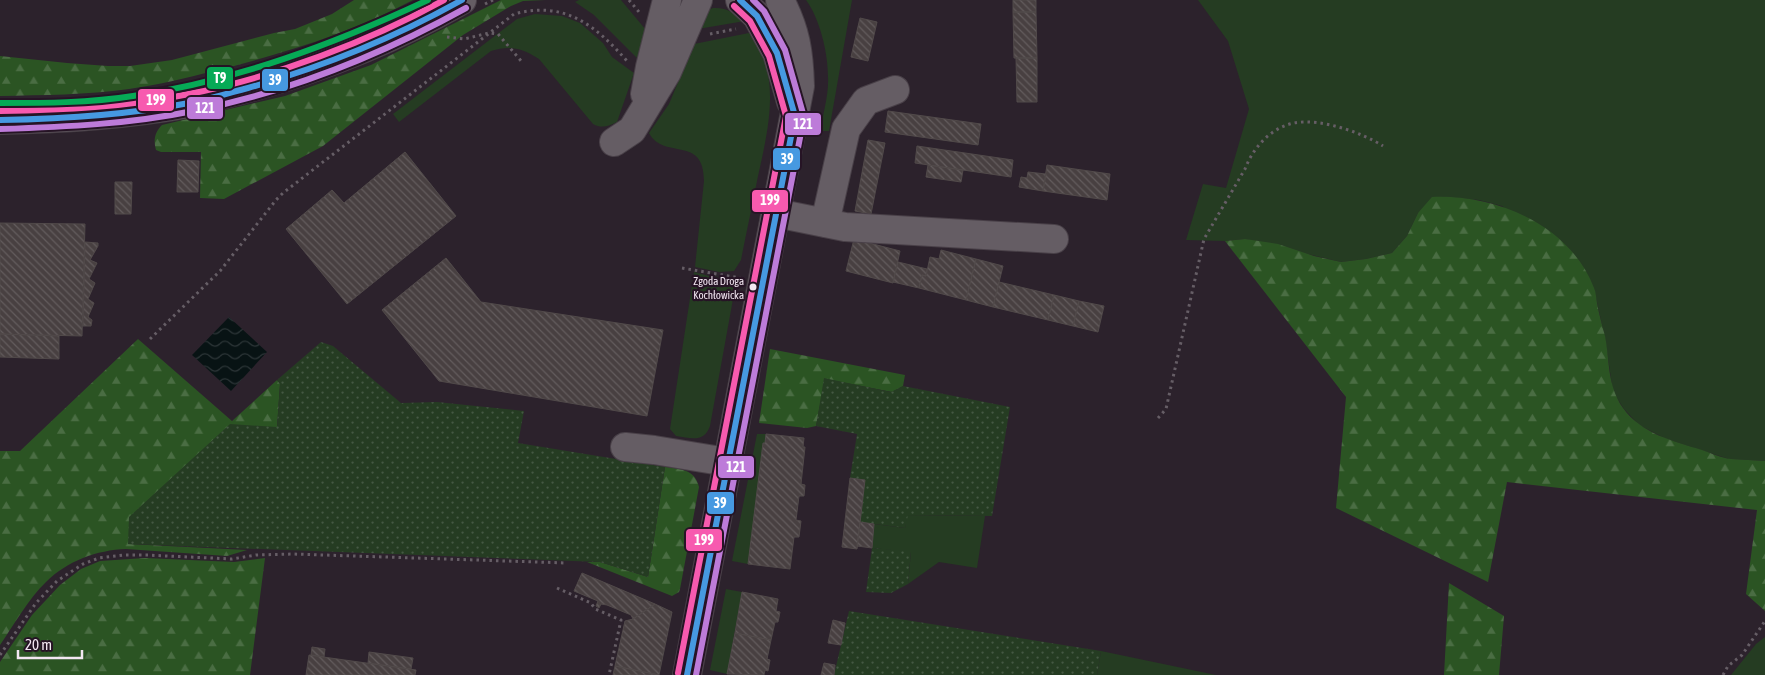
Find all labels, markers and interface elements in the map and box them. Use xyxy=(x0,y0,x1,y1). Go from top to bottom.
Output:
line badge: T9 xyxy=(206,66,234,90)
line badge: 39 xyxy=(261,68,289,92)
text: T9 xyxy=(214,70,227,86)
text: 39 xyxy=(268,72,282,88)
line badge: 199 xyxy=(137,88,175,112)
text: 199 xyxy=(146,92,166,108)
line badge: 121 xyxy=(186,96,224,120)
text: 121 xyxy=(195,100,215,116)
line badge: 121 xyxy=(784,112,822,136)
text: 121 xyxy=(793,116,813,132)
line badge: 39 xyxy=(772,147,801,171)
text: 39 xyxy=(780,151,794,167)
line badge: 199 xyxy=(751,189,789,213)
text: 199 xyxy=(760,192,780,208)
place label: Zgoda Droga Kochłowicka xyxy=(693,275,744,301)
marker: Zgoda Droga Kochłowicka xyxy=(748,282,758,292)
line badge: 121 xyxy=(717,455,755,479)
text: 121 xyxy=(726,459,746,475)
line badge: 39 xyxy=(706,491,735,515)
text: 39 xyxy=(713,495,727,511)
line badge: 199 xyxy=(685,528,723,552)
text: 199 xyxy=(694,532,714,548)
scale bar xyxy=(18,628,81,660)
text: 20 m xyxy=(25,636,52,653)

